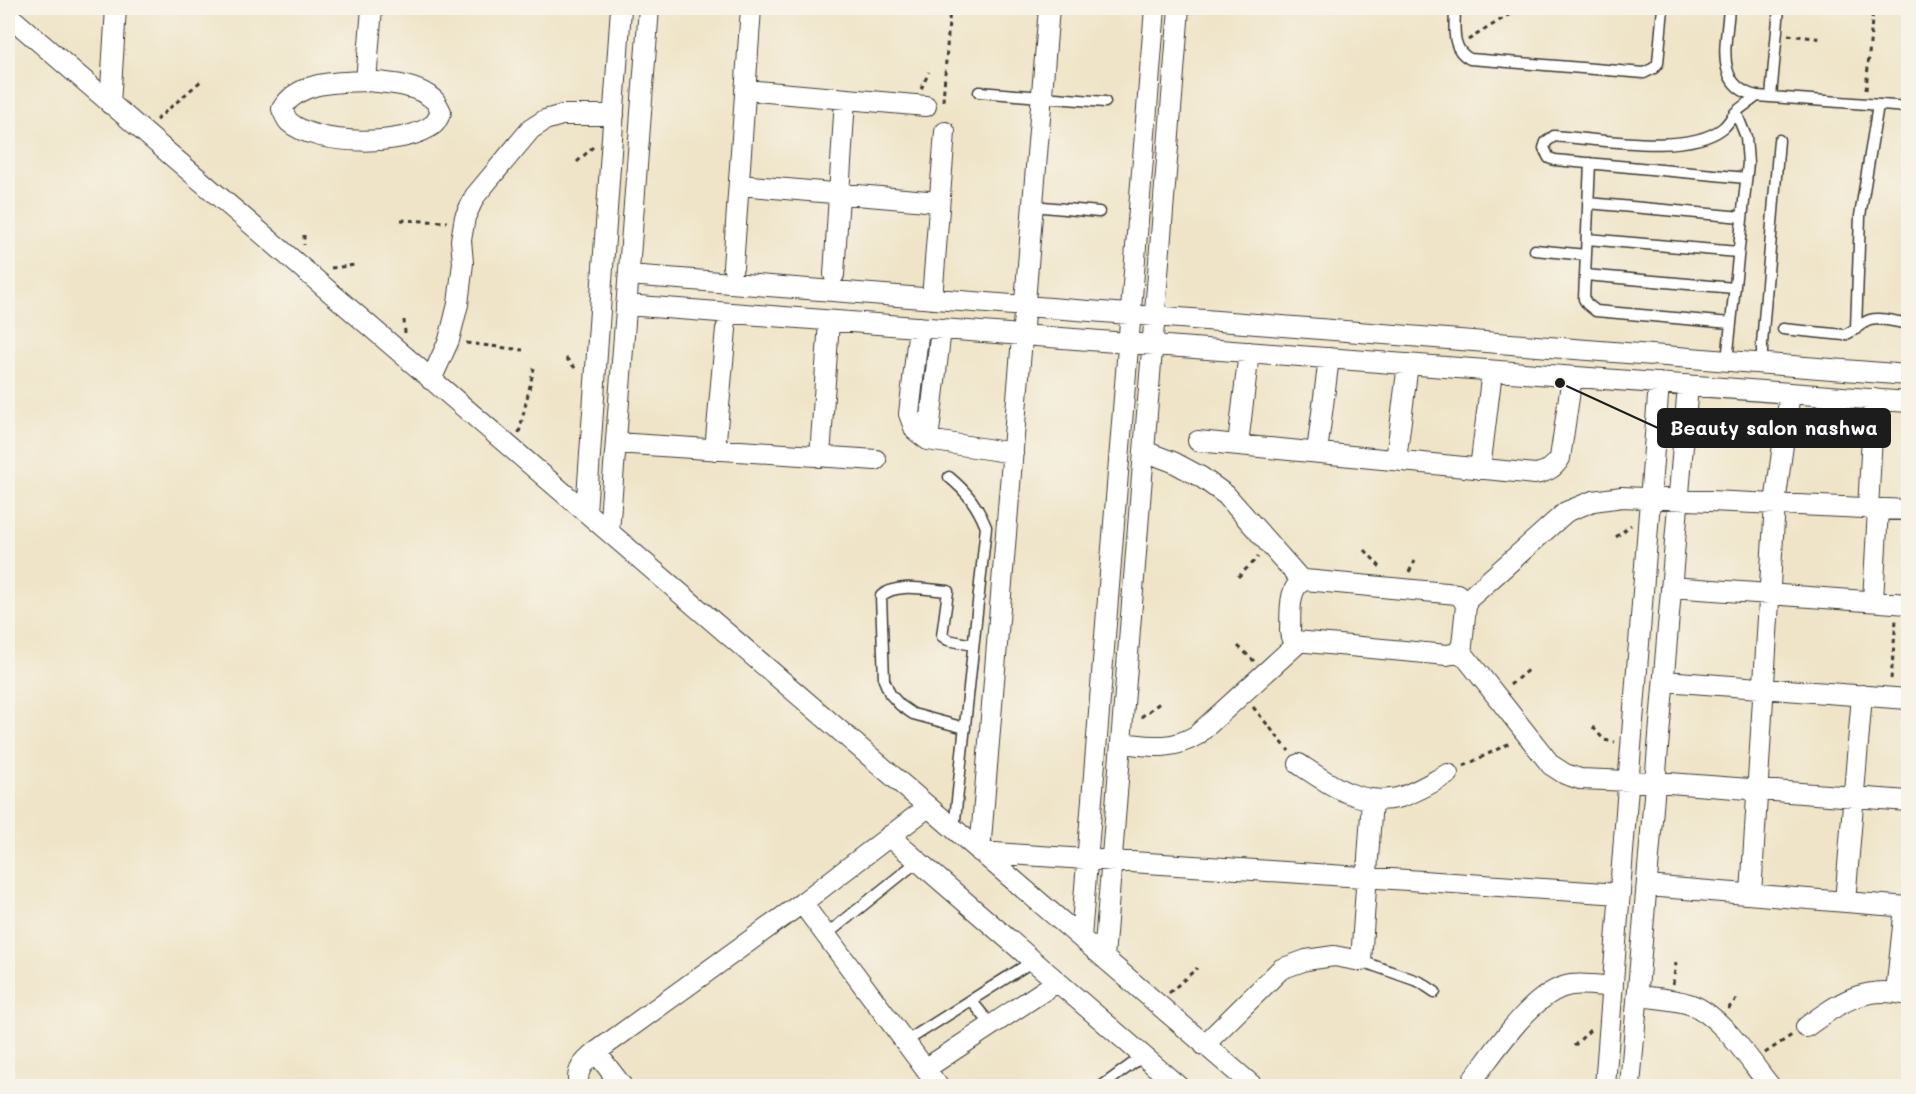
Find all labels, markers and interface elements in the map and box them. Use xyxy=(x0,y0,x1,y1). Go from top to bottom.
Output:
callout: Beauty salon nashwa xyxy=(1658,409,1890,447)
text: Beauty salon nashwa xyxy=(1670,414,1878,440)

